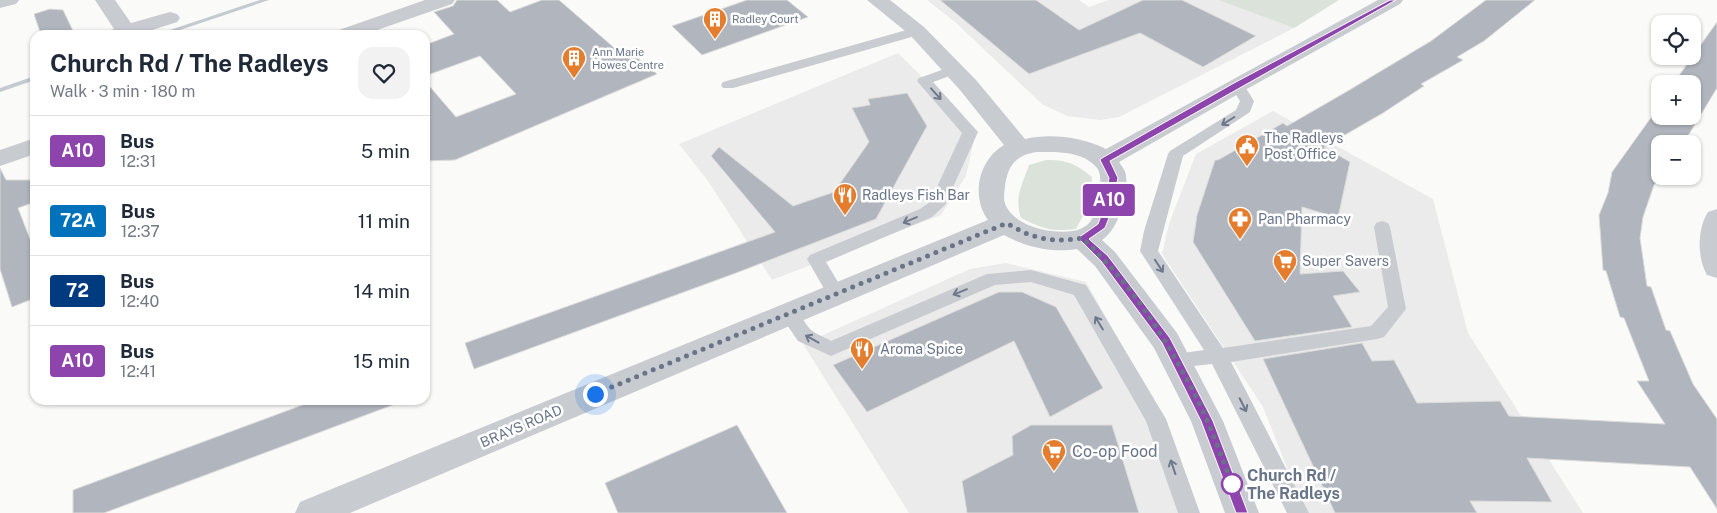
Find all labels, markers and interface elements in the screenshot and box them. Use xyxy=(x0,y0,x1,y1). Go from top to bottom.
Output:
building icon: Radley Court xyxy=(702,6,728,40)
place label: Radley Court xyxy=(732,13,798,25)
map controls xyxy=(1651,15,1701,185)
button: locate xyxy=(1651,15,1701,65)
building icon: Ann Marie Howes Centre xyxy=(561,45,587,79)
place label: Ann Marie Howes Centre xyxy=(592,46,664,71)
button: heart xyxy=(358,47,410,99)
text: Church Rd / The Radleys xyxy=(50,49,329,77)
button: + xyxy=(1651,75,1701,125)
text: Walk · 3 min · 180 m xyxy=(50,82,195,101)
one-way arrow xyxy=(930,87,942,100)
one-way arrow xyxy=(1221,116,1235,126)
text: Bus xyxy=(120,130,154,152)
place label: The Radleys Post Office xyxy=(1264,130,1343,162)
public building icon: The Radleys Post Office xyxy=(1234,133,1260,167)
button: − xyxy=(1651,135,1701,185)
text: A10 xyxy=(61,140,94,161)
text: 5 min xyxy=(361,140,410,162)
text: 12:31 xyxy=(120,152,156,171)
restaurant icon: Radleys Fish Bar xyxy=(832,182,858,216)
line badge: A10 xyxy=(1080,184,1138,216)
place label: Radleys Fish Bar xyxy=(862,187,970,203)
text: A10 xyxy=(1093,189,1125,210)
text: Bus xyxy=(121,200,155,222)
pharmacy icon: Pan Pharmacy xyxy=(1227,206,1253,240)
text: 72A xyxy=(60,210,96,231)
text: 11 min xyxy=(358,210,410,232)
place label: Pan Pharmacy xyxy=(1258,211,1352,227)
one-way arrow xyxy=(903,216,918,225)
text: 12:37 xyxy=(121,222,160,241)
supermarket icon: Super Savers xyxy=(1272,248,1298,282)
place label: Super Savers xyxy=(1302,253,1389,269)
one-way arrow xyxy=(1154,259,1164,273)
text: Bus xyxy=(120,270,154,292)
text: 72 xyxy=(66,280,89,301)
text: 14 min xyxy=(353,280,410,302)
one-way arrow xyxy=(953,288,968,298)
text: 12:40 xyxy=(120,292,159,311)
one-way arrow xyxy=(1094,316,1104,331)
one-way arrow xyxy=(804,334,819,344)
restaurant icon: Aroma Spice xyxy=(849,336,875,370)
text: Bus xyxy=(120,340,154,362)
place label: Aroma Spice xyxy=(880,341,963,357)
text: A10 xyxy=(61,350,94,371)
text: 15 min xyxy=(353,350,410,372)
text: 12:41 xyxy=(120,362,156,381)
your location xyxy=(583,382,608,407)
one-way arrow xyxy=(1239,397,1248,412)
street label: BRAYS ROAD xyxy=(478,402,564,450)
supermarket icon: Co-op Food xyxy=(1041,438,1067,472)
place label: Co-op Food xyxy=(1072,442,1158,461)
one-way arrow xyxy=(1168,460,1177,475)
place label: Church Rd / The Radleys xyxy=(1247,466,1340,503)
marker: Church Rd / The Radleys xyxy=(1221,473,1243,495)

